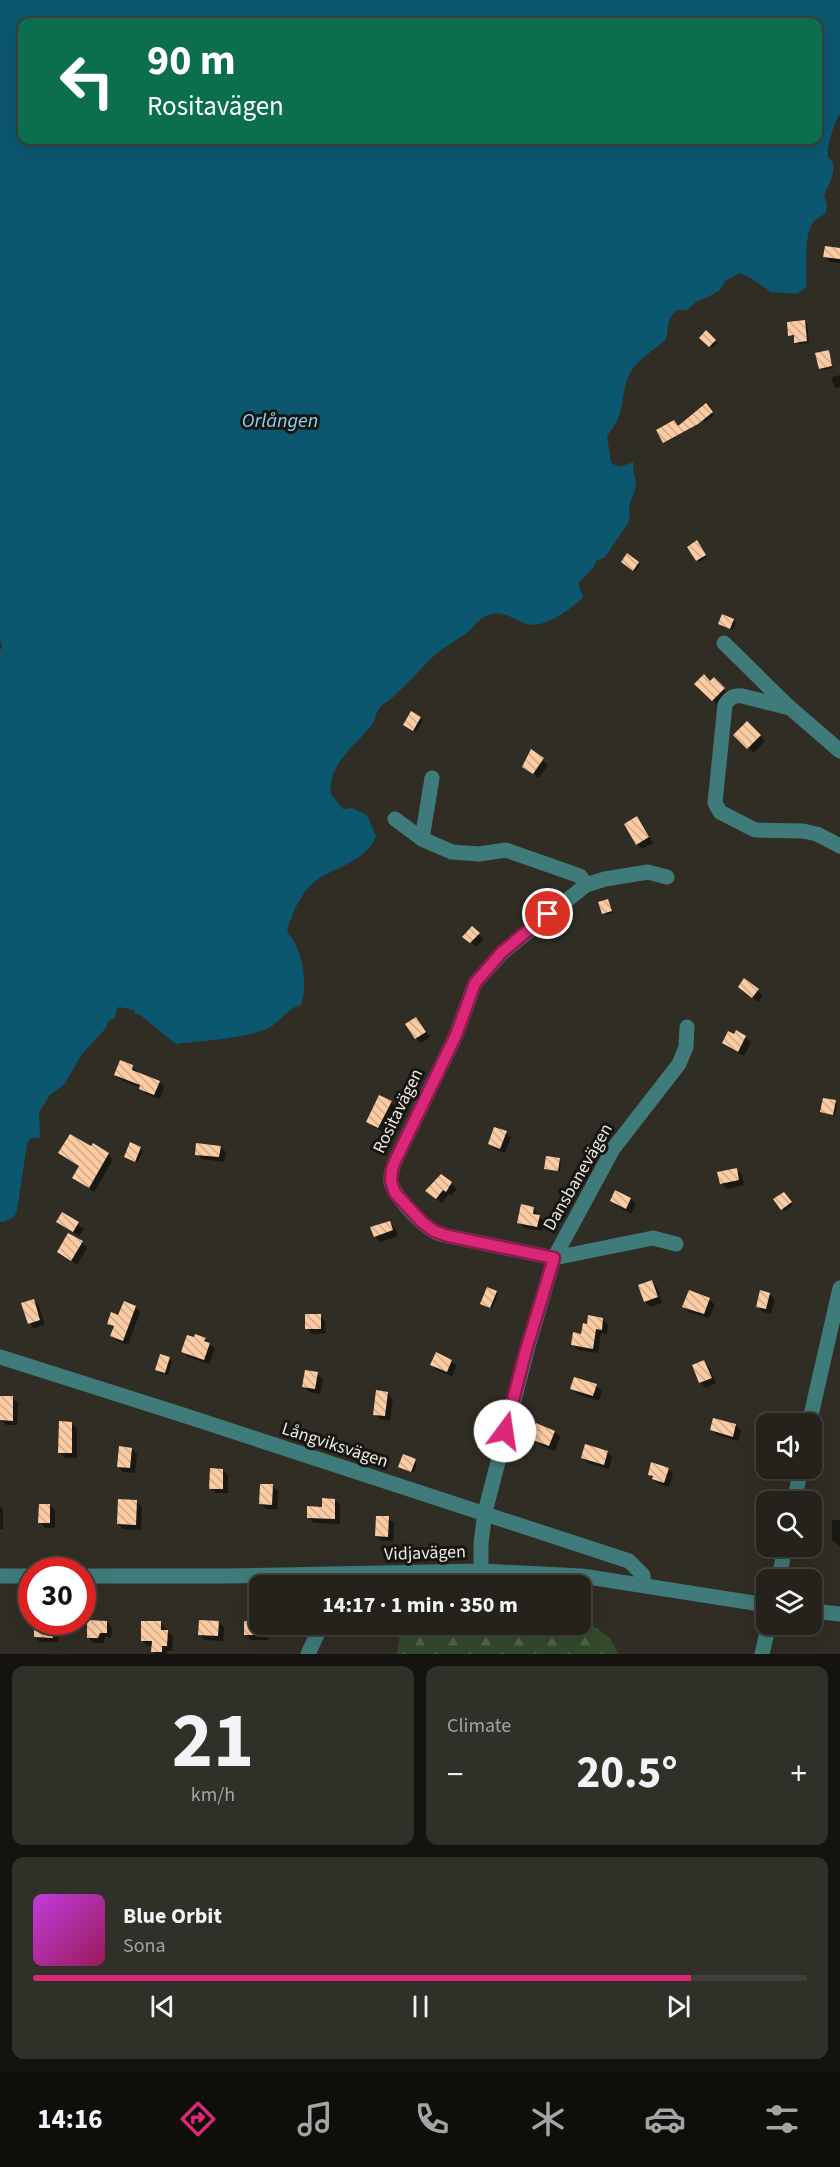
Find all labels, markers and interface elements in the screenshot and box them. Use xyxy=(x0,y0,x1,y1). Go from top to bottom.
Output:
text: 90 m xyxy=(147,31,236,91)
icon: left xyxy=(48,42,126,120)
text: Rositavägen xyxy=(147,87,284,126)
water label: Orlången xyxy=(242,407,318,435)
pin xyxy=(522,888,573,939)
icon: arrive xyxy=(531,897,564,930)
street label: Rositavägen xyxy=(367,1065,429,1157)
street label: Dansbanevägen xyxy=(537,1119,619,1235)
position arrow xyxy=(473,1399,537,1463)
map controls xyxy=(756,1413,822,1635)
button: sound xyxy=(756,1413,822,1479)
street label: Långviksvägen xyxy=(279,1416,391,1474)
button: search xyxy=(756,1491,822,1557)
street label: Vidjavägen xyxy=(384,1539,466,1567)
speed limit sign: 30 xyxy=(18,1557,96,1635)
button: layers xyxy=(756,1569,822,1635)
text: 14:17 · 1 min · 350 m xyxy=(322,1589,518,1621)
text: 21 xyxy=(172,1686,254,1797)
text: Climate xyxy=(447,1712,511,1740)
text: 20.5° xyxy=(576,1741,678,1805)
text: − xyxy=(447,1751,463,1798)
text: + xyxy=(791,1751,807,1798)
text: km/h xyxy=(191,1781,235,1809)
text: Blue Orbit xyxy=(123,1900,222,1932)
text: Sona xyxy=(123,1932,166,1960)
icon: previous xyxy=(146,1990,179,2023)
icon: pause xyxy=(404,1990,437,2023)
icon: next xyxy=(662,1990,695,2023)
icon: directions xyxy=(177,2098,219,2140)
icon: music xyxy=(294,2098,336,2140)
icon: phone xyxy=(411,2098,453,2140)
icon: climate xyxy=(527,2098,569,2140)
icon: car xyxy=(644,2098,686,2140)
icon: filters xyxy=(761,2098,803,2140)
text: 14:16 xyxy=(37,2100,102,2139)

